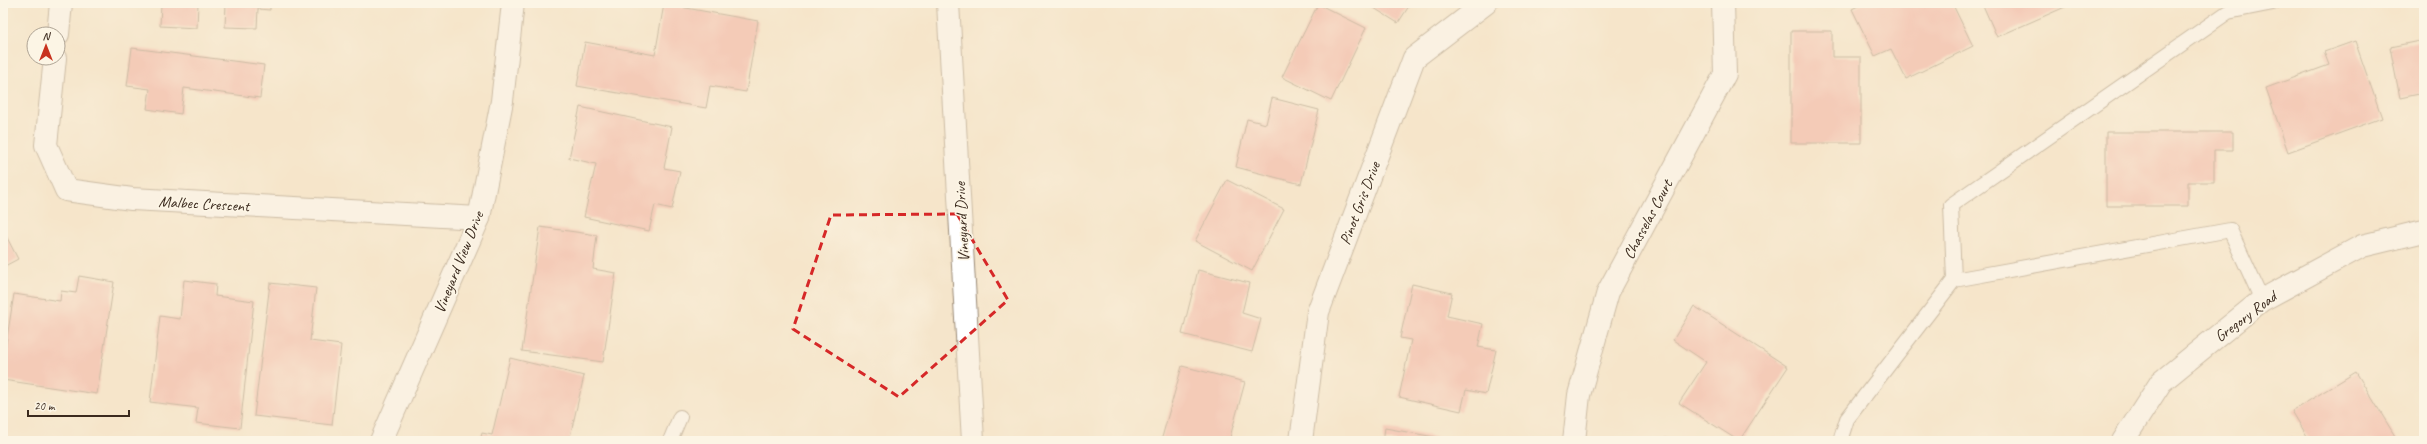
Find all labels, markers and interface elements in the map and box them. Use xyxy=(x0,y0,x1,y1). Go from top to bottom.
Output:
north arrow xyxy=(26,26,66,66)
text: N xyxy=(43,29,52,43)
street label: Pinot Gris Drive xyxy=(1335,157,1386,248)
street label: Chasselas Court xyxy=(1619,175,1678,263)
street label: Vineyard Drive xyxy=(950,180,974,262)
street label: Malbec Crescent xyxy=(158,192,252,216)
street label: Vineyard View Drive xyxy=(429,207,489,316)
street label: Gregory Road xyxy=(2211,285,2283,347)
scale bar xyxy=(28,392,129,418)
text: 20 m xyxy=(34,398,56,414)

